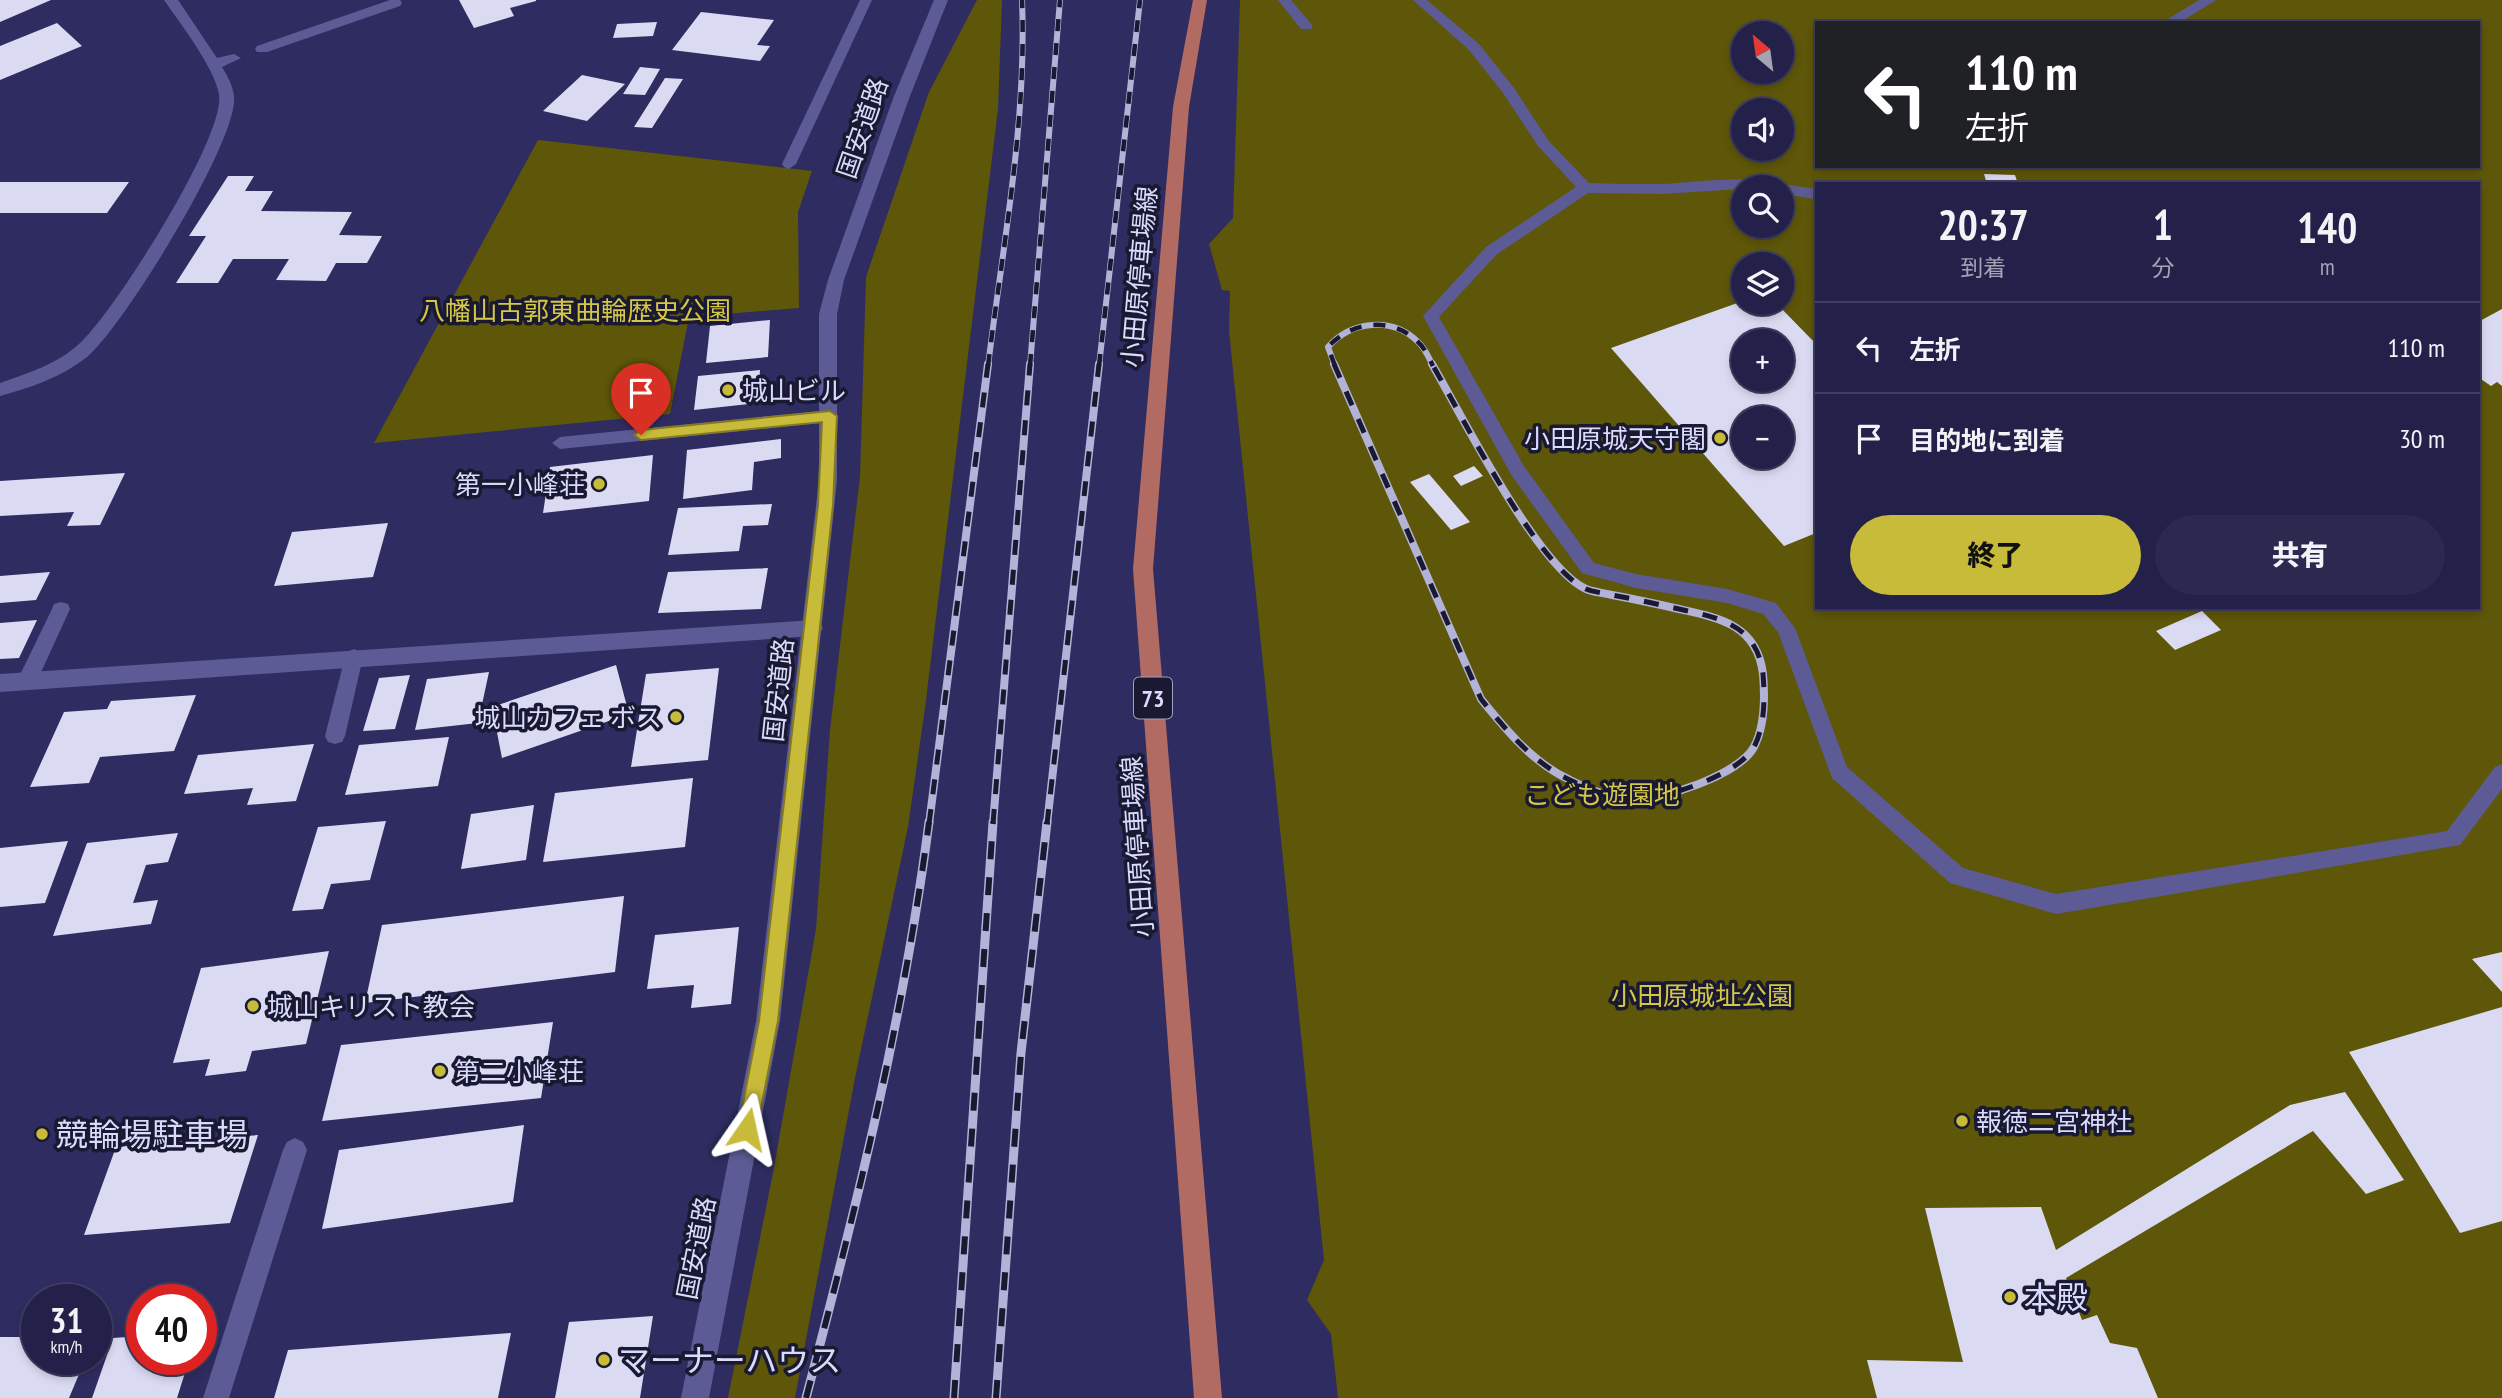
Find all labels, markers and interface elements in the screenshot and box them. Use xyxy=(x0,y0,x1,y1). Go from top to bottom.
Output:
north arrow xyxy=(1731,21,1794,84)
map controls xyxy=(1731,21,1794,469)
text: 110 m xyxy=(1965,40,2078,104)
icon: left xyxy=(1850,49,1941,140)
street label: 国安道路 xyxy=(829,73,895,183)
button: sound xyxy=(1731,98,1794,161)
text: 左折 xyxy=(1965,106,2029,148)
button: search xyxy=(1731,175,1794,238)
street label: 小田原停車場線 xyxy=(1115,185,1163,369)
text: 20:37 xyxy=(1938,197,2029,252)
text: 1 xyxy=(2153,197,2173,252)
text: 140 xyxy=(2297,200,2357,255)
button: layers xyxy=(1731,252,1794,315)
text: m xyxy=(2320,252,2335,281)
text: 到着 xyxy=(1960,253,2006,282)
text: 分 xyxy=(2151,253,2174,282)
park label: 八幡山古郭東曲輪歴史公園 xyxy=(419,294,731,327)
button: + xyxy=(1731,329,1794,392)
icon: left xyxy=(1850,329,1888,367)
text: 110 m xyxy=(2387,331,2445,364)
text: 左折 xyxy=(1909,333,1961,366)
pin xyxy=(611,363,671,435)
icon: arrive xyxy=(622,374,660,412)
place label: 城山ビル xyxy=(742,374,846,407)
marker: 城山ビル xyxy=(720,382,736,398)
button: − xyxy=(1731,406,1794,469)
icon: arrive xyxy=(1850,420,1888,458)
place label: 小田原城天守閣 xyxy=(1524,422,1706,455)
text: 30 m xyxy=(2399,422,2445,455)
text: 目的地に到着 xyxy=(1909,424,2065,457)
marker: 小田原城天守閣 xyxy=(1712,430,1728,446)
place label: 第一小峰荘 xyxy=(455,468,585,501)
marker: 第一小峰荘 xyxy=(591,476,607,492)
button: 終了 xyxy=(1850,515,2141,595)
button: 共有 xyxy=(2155,515,2445,595)
street label: 国安道路 xyxy=(756,637,800,743)
road number: 73 xyxy=(1134,678,1172,718)
place label: 城山カフェ ボス xyxy=(474,701,662,734)
marker: 城山カフェ ボス xyxy=(668,709,684,725)
street label: 小田原停車場線 xyxy=(1114,755,1160,939)
park label: こども遊園地 xyxy=(1524,778,1680,811)
park label: 小田原城址公園 xyxy=(1611,979,1793,1012)
place label: 城山キリスト教会 xyxy=(267,990,475,1023)
marker: 城山キリスト教会 xyxy=(245,998,261,1014)
place label: 第二小峰荘 xyxy=(454,1055,584,1088)
marker: 第二小峰荘 xyxy=(432,1063,448,1079)
position arrow xyxy=(710,1092,784,1166)
place label: 報徳二宮神社 xyxy=(1976,1105,2132,1138)
place label: 競輪場駐車場 xyxy=(56,1113,248,1155)
marker: 報徳二宮神社 xyxy=(1954,1113,1970,1129)
marker: 競輪場駐車場 xyxy=(34,1126,50,1142)
street label: 国安道路 xyxy=(670,1194,722,1302)
place label: 本殿 xyxy=(2024,1276,2088,1318)
speed limit sign: 40 xyxy=(126,1284,217,1375)
marker: 本殿 xyxy=(2002,1289,2018,1305)
text: 31 xyxy=(50,1297,83,1343)
text: km/h xyxy=(51,1335,82,1358)
place label: マーナーハウス xyxy=(618,1339,841,1381)
marker: マーナーハウス xyxy=(596,1352,612,1368)

